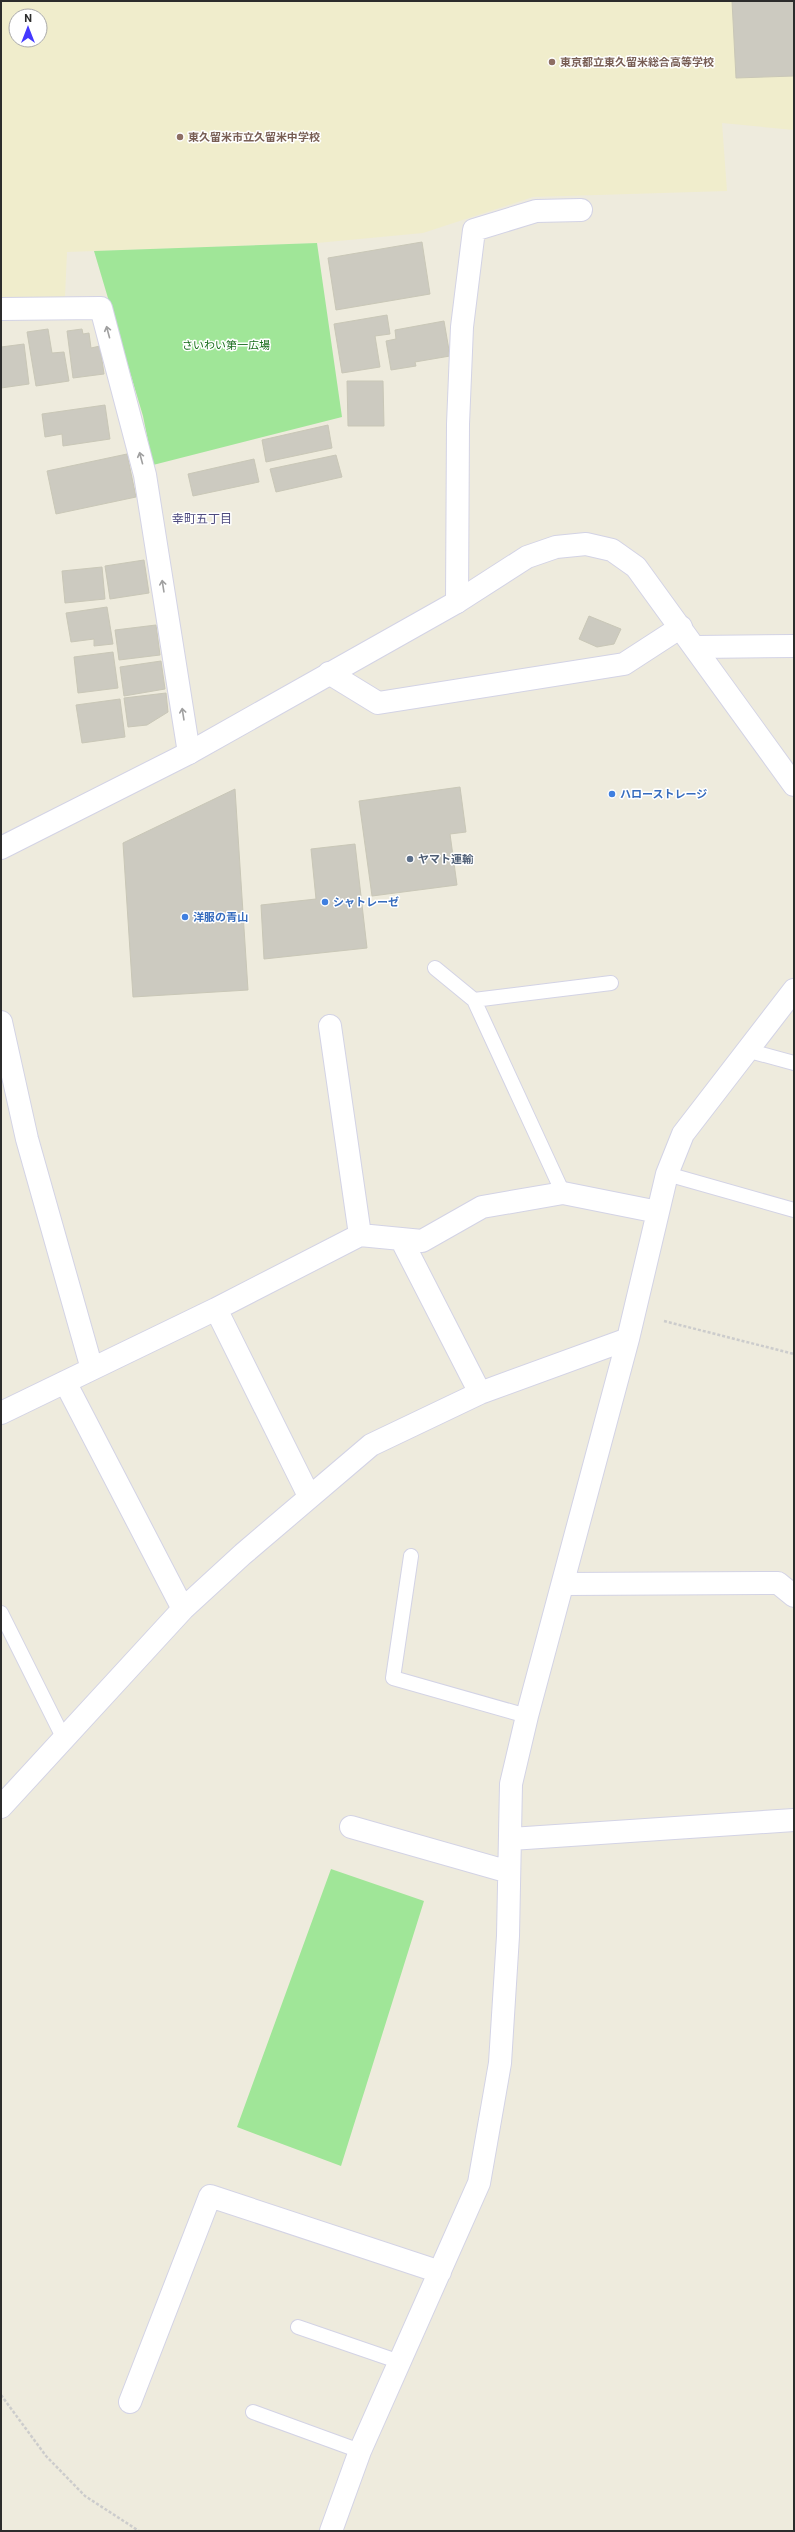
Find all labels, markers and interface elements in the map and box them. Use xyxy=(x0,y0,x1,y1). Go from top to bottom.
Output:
north arrow xyxy=(8,8,48,48)
text: N xyxy=(24,12,32,25)
place label: 東京都立東久留米総合高等学校 xyxy=(560,56,714,69)
marker: 東京都立東久留米総合高等学校 xyxy=(547,57,557,67)
place label: 東久留米市立久留米中学校 xyxy=(188,131,320,144)
marker: 東久留米市立久留米中学校 xyxy=(175,132,185,142)
one-way arrow xyxy=(104,326,111,339)
park label: さいわい第一広場 xyxy=(182,339,270,352)
one-way arrow xyxy=(137,452,144,465)
district label: 幸町五丁目 xyxy=(172,512,232,526)
one-way arrow xyxy=(159,580,167,593)
one-way arrow xyxy=(179,708,187,721)
place label: ハローストレージ xyxy=(620,788,707,801)
marker: ハローストレージ xyxy=(607,789,617,799)
place label: ヤマト運輸 xyxy=(418,853,474,866)
marker: ヤマト運輸 xyxy=(405,854,415,864)
place label: シャトレーゼ xyxy=(333,896,399,909)
marker: シャトレーゼ xyxy=(320,897,330,907)
place label: 洋服の青山 xyxy=(193,911,248,924)
marker: 洋服の青山 xyxy=(180,912,190,922)

